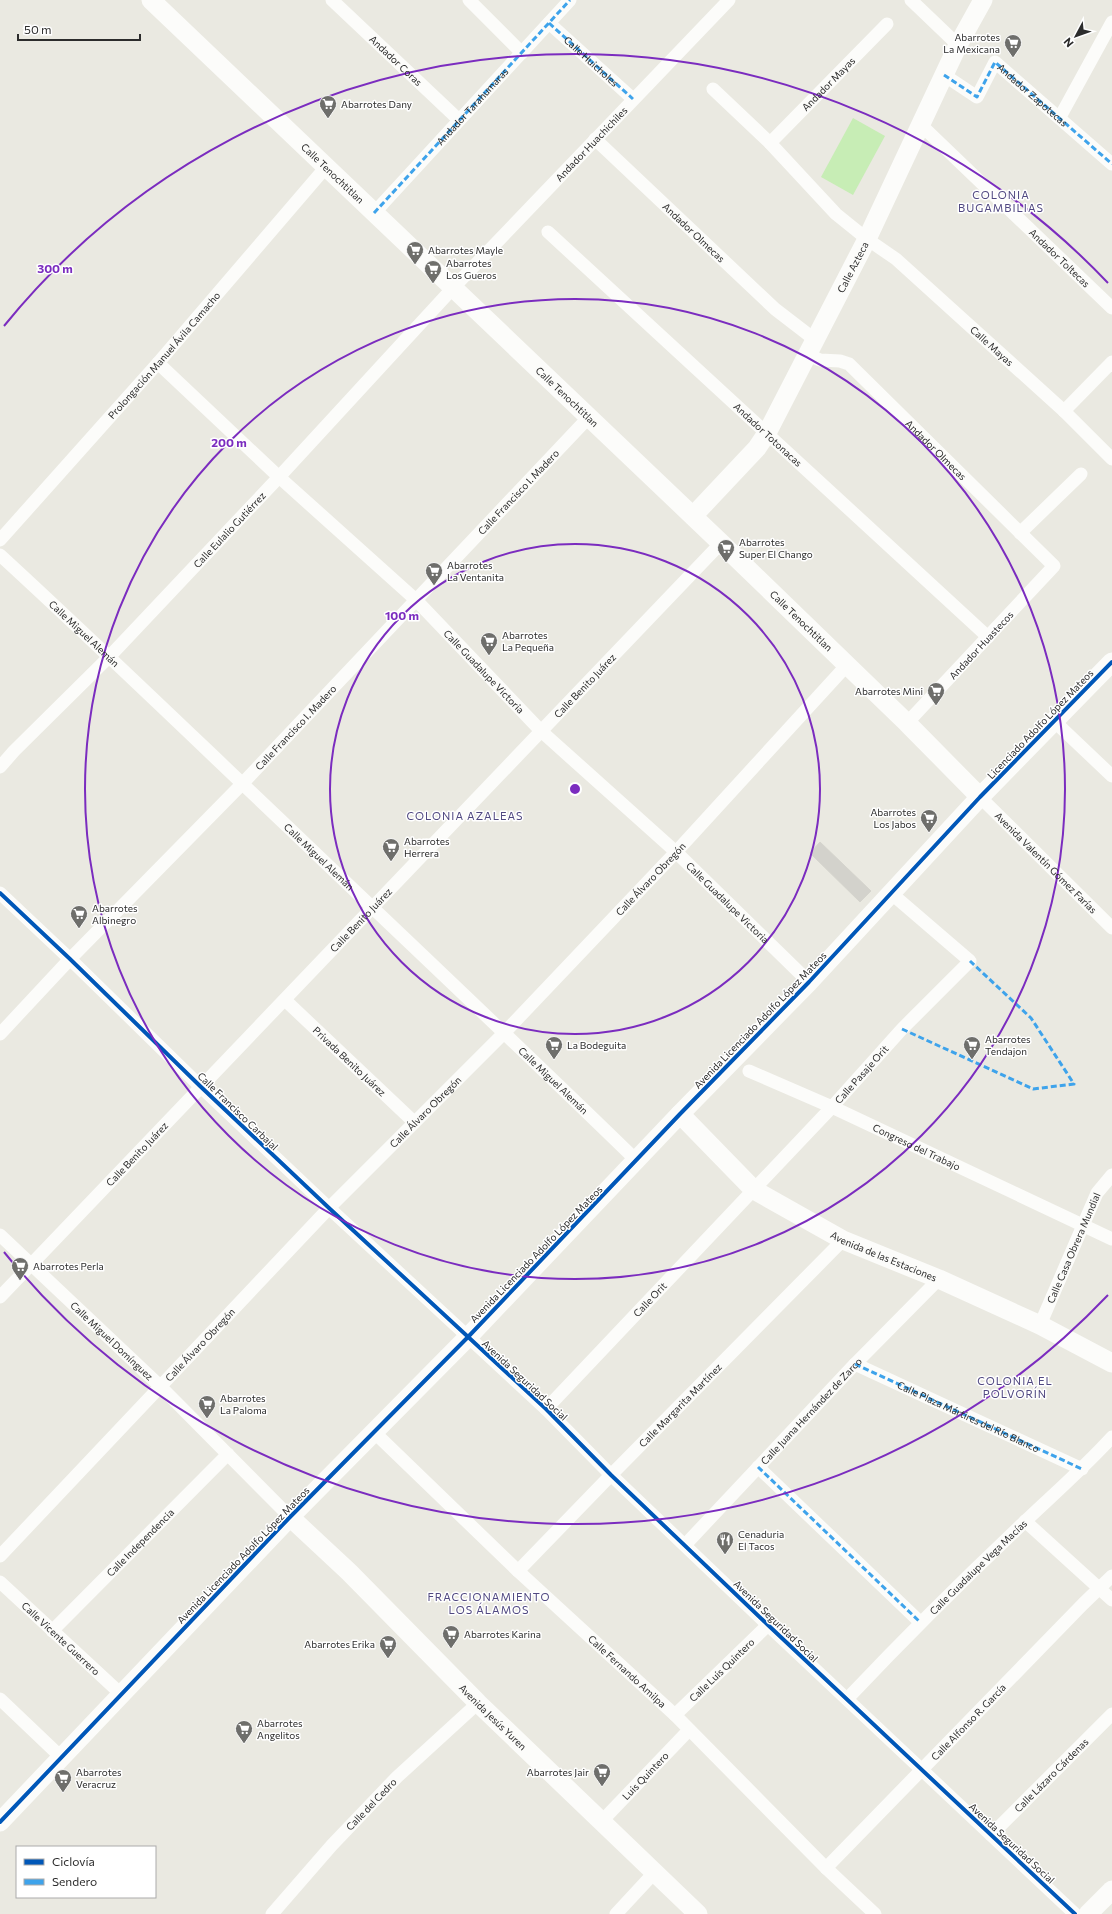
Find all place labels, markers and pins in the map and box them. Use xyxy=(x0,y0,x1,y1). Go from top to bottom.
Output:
place label: Abarrotes La Mexicana xyxy=(943,31,1000,55)
supermarket icon: Abarrotes La Mexicana xyxy=(1003,33,1023,58)
supermarket icon: Abarrotes Dany xyxy=(318,94,338,119)
place label: Abarrotes Dany xyxy=(341,98,412,110)
supermarket icon: Abarrotes Mayle xyxy=(405,240,425,265)
place label: Abarrotes Mayle xyxy=(428,244,503,256)
place label: Abarrotes Los Gueros xyxy=(446,257,497,281)
supermarket icon: Abarrotes Los Gueros xyxy=(423,259,443,284)
place label: Abarrotes Super El Chango xyxy=(739,536,813,560)
supermarket icon: Abarrotes Super El Chango xyxy=(716,538,736,563)
place label: Abarrotes La Ventanita xyxy=(447,559,504,583)
supermarket icon: Abarrotes La Ventanita xyxy=(424,561,444,586)
place label: Abarrotes La Pequeña xyxy=(502,629,554,653)
supermarket icon: Abarrotes La Pequeña xyxy=(479,631,499,656)
supermarket icon: Abarrotes Mini xyxy=(926,681,946,706)
place label: Abarrotes Mini xyxy=(855,685,923,697)
centre of rings xyxy=(568,782,582,796)
place label: Abarrotes Los Jabos xyxy=(870,806,916,830)
supermarket icon: Abarrotes Los Jabos xyxy=(919,808,939,833)
place label: Abarrotes Herrera xyxy=(404,835,450,859)
supermarket icon: Abarrotes Herrera xyxy=(381,837,401,862)
place label: Abarrotes Albinegro xyxy=(92,902,138,926)
supermarket icon: Abarrotes Albinegro xyxy=(69,904,89,929)
place label: Abarrotes Tendajon xyxy=(985,1033,1031,1057)
supermarket icon: La Bodeguita xyxy=(544,1035,564,1060)
supermarket icon: Abarrotes Tendajon xyxy=(962,1035,982,1060)
place label: La Bodeguita xyxy=(567,1039,626,1051)
supermarket icon: Abarrotes Perla xyxy=(10,1256,30,1281)
place label: Abarrotes Perla xyxy=(33,1260,104,1272)
place label: Abarrotes La Paloma xyxy=(220,1392,267,1416)
supermarket icon: Abarrotes La Paloma xyxy=(197,1394,217,1419)
place label: Cenaduria El Tacos xyxy=(738,1528,784,1552)
restaurant icon: Cenaduria El Tacos xyxy=(715,1530,735,1555)
supermarket icon: Abarrotes Karina xyxy=(441,1624,461,1649)
place label: Abarrotes Karina xyxy=(464,1628,541,1640)
supermarket icon: Abarrotes Erika xyxy=(378,1634,398,1659)
place label: Abarrotes Erika xyxy=(304,1638,375,1650)
place label: Abarrotes Angelitos xyxy=(257,1717,303,1741)
supermarket icon: Abarrotes Angelitos xyxy=(234,1719,254,1744)
supermarket icon: Abarrotes Jair xyxy=(592,1762,612,1787)
place label: Abarrotes Veracruz xyxy=(76,1766,122,1790)
place label: Abarrotes Jair xyxy=(527,1766,589,1778)
supermarket icon: Abarrotes Veracruz xyxy=(53,1768,73,1793)

